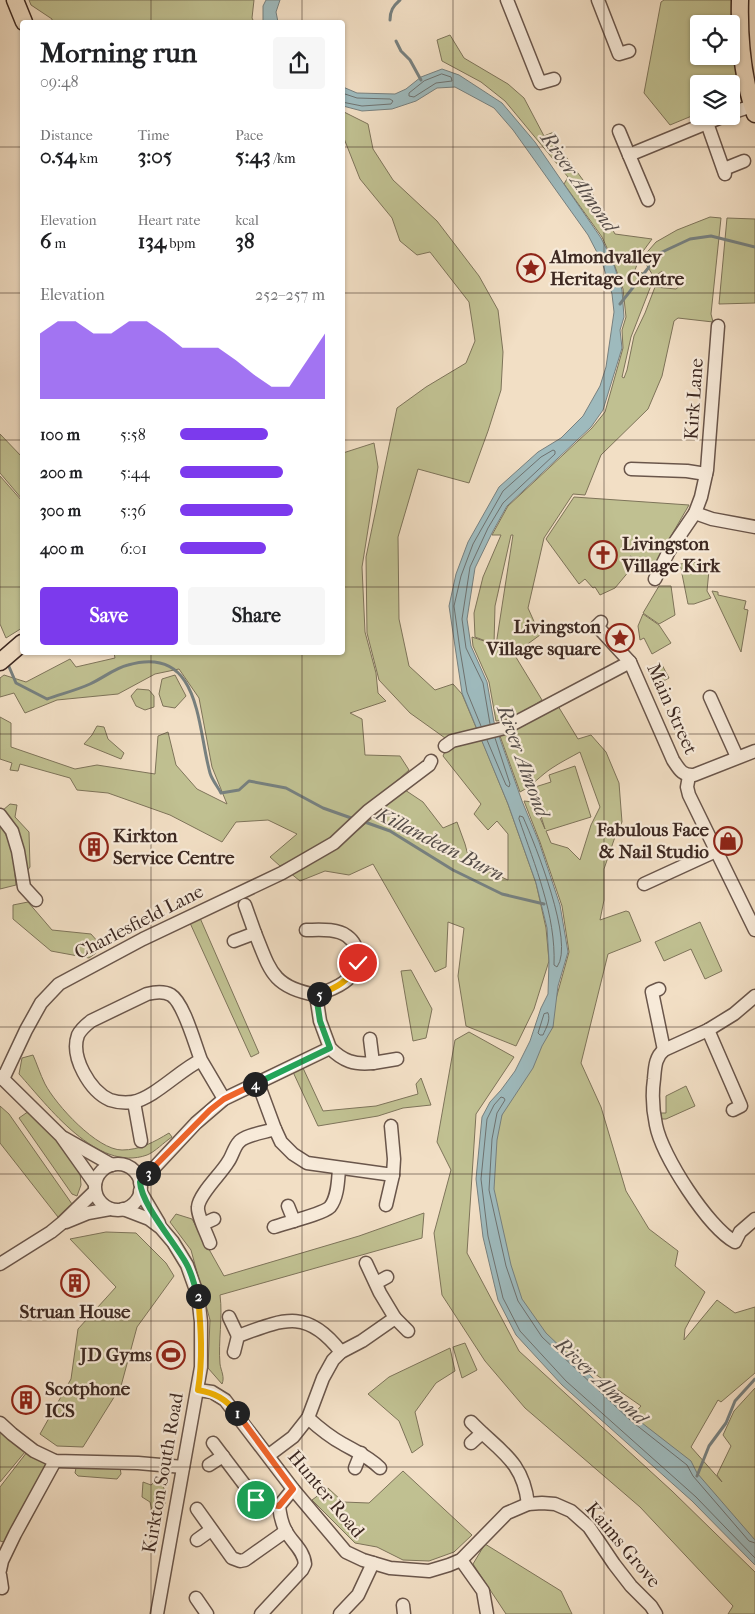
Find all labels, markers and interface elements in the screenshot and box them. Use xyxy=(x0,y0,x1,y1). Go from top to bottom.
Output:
map controls xyxy=(690,15,740,125)
button: locate xyxy=(690,15,740,65)
text: Morning run xyxy=(40,36,197,69)
button: share xyxy=(273,37,325,89)
text: 09:48 xyxy=(40,72,79,91)
button: layers xyxy=(690,75,740,125)
water label: River Almond xyxy=(535,126,624,239)
text: Distance xyxy=(40,127,93,144)
text: Time xyxy=(138,127,169,144)
text: Pace xyxy=(235,127,263,144)
text: 0.54 xyxy=(40,144,76,168)
text: 3:05 xyxy=(138,144,172,168)
text: 5:43 xyxy=(235,144,271,168)
text: km xyxy=(76,150,98,167)
text: /km xyxy=(271,150,296,167)
text: Elevation xyxy=(40,212,97,229)
text: Heart rate xyxy=(138,212,200,229)
text: kcal xyxy=(235,212,259,229)
text: 6 xyxy=(40,229,51,253)
text: 134 xyxy=(138,229,166,253)
text: 38 xyxy=(235,229,255,253)
text: m xyxy=(51,235,66,252)
text: bpm xyxy=(166,235,196,252)
place label: Almondvalley Heritage Centre xyxy=(549,246,685,290)
place icon: Almondvalley Heritage Centre xyxy=(516,253,546,283)
text: Elevation xyxy=(40,285,105,304)
text: 252–257 m xyxy=(255,285,325,304)
street label: Kirk Lane xyxy=(680,357,708,441)
text: 100 m xyxy=(40,425,80,444)
text: 5:58 xyxy=(120,425,146,444)
text: 200 m xyxy=(40,463,83,482)
text: 5:44 xyxy=(120,463,150,482)
text: 300 m xyxy=(40,501,81,520)
text: 5:36 xyxy=(120,501,146,520)
place label: Livingston Village Kirk xyxy=(621,533,721,577)
text: 400 m xyxy=(40,539,84,558)
text: 6:01 xyxy=(120,539,147,558)
church icon: Livingston Village Kirk xyxy=(588,540,618,570)
button: Save xyxy=(40,587,178,645)
button: Share xyxy=(188,587,325,645)
place label: Livingston Village square xyxy=(485,616,602,660)
place icon: Livingston Village square xyxy=(605,623,635,653)
street label: Main Street xyxy=(642,660,702,758)
water label: River Almond xyxy=(492,700,555,822)
water label: Killandean Burn xyxy=(370,801,508,886)
place label: Fabulous Face & Nail Studio xyxy=(596,819,710,863)
place label: Kirkton Service Centre xyxy=(113,825,235,869)
shop icon: Fabulous Face & Nail Studio xyxy=(713,826,743,856)
building icon: Kirkton Service Centre xyxy=(79,832,109,862)
street label: Charlesfield Lane xyxy=(71,880,207,964)
pin xyxy=(337,942,379,984)
icon: check xyxy=(344,949,372,977)
pin: 5 xyxy=(306,982,332,1006)
text: 5 xyxy=(316,986,323,1003)
pin: 4 xyxy=(242,1072,268,1096)
text: 4 xyxy=(251,1076,260,1093)
pin: 3 xyxy=(136,1160,160,1186)
text: 3 xyxy=(146,1165,151,1182)
building icon: Struan House xyxy=(60,1268,90,1298)
pin: 2 xyxy=(186,1284,210,1308)
text: 2 xyxy=(195,1288,202,1305)
place label: Struan House xyxy=(20,1301,131,1323)
water label: River Almond xyxy=(549,1331,654,1431)
sports icon: JD Gyms xyxy=(156,1340,186,1370)
place label: JD Gyms xyxy=(78,1344,152,1366)
place label: Scotphone ICS xyxy=(45,1378,131,1422)
building icon: Scotphone ICS xyxy=(11,1385,41,1415)
street label: Kirkton South Road xyxy=(138,1391,188,1555)
pin: 1 xyxy=(224,1400,250,1426)
text: 1 xyxy=(235,1405,240,1422)
street label: Hunter Road xyxy=(283,1446,369,1543)
pin xyxy=(235,1479,277,1521)
icon: arrive xyxy=(242,1486,270,1514)
street label: Kaims Grove xyxy=(581,1498,665,1592)

